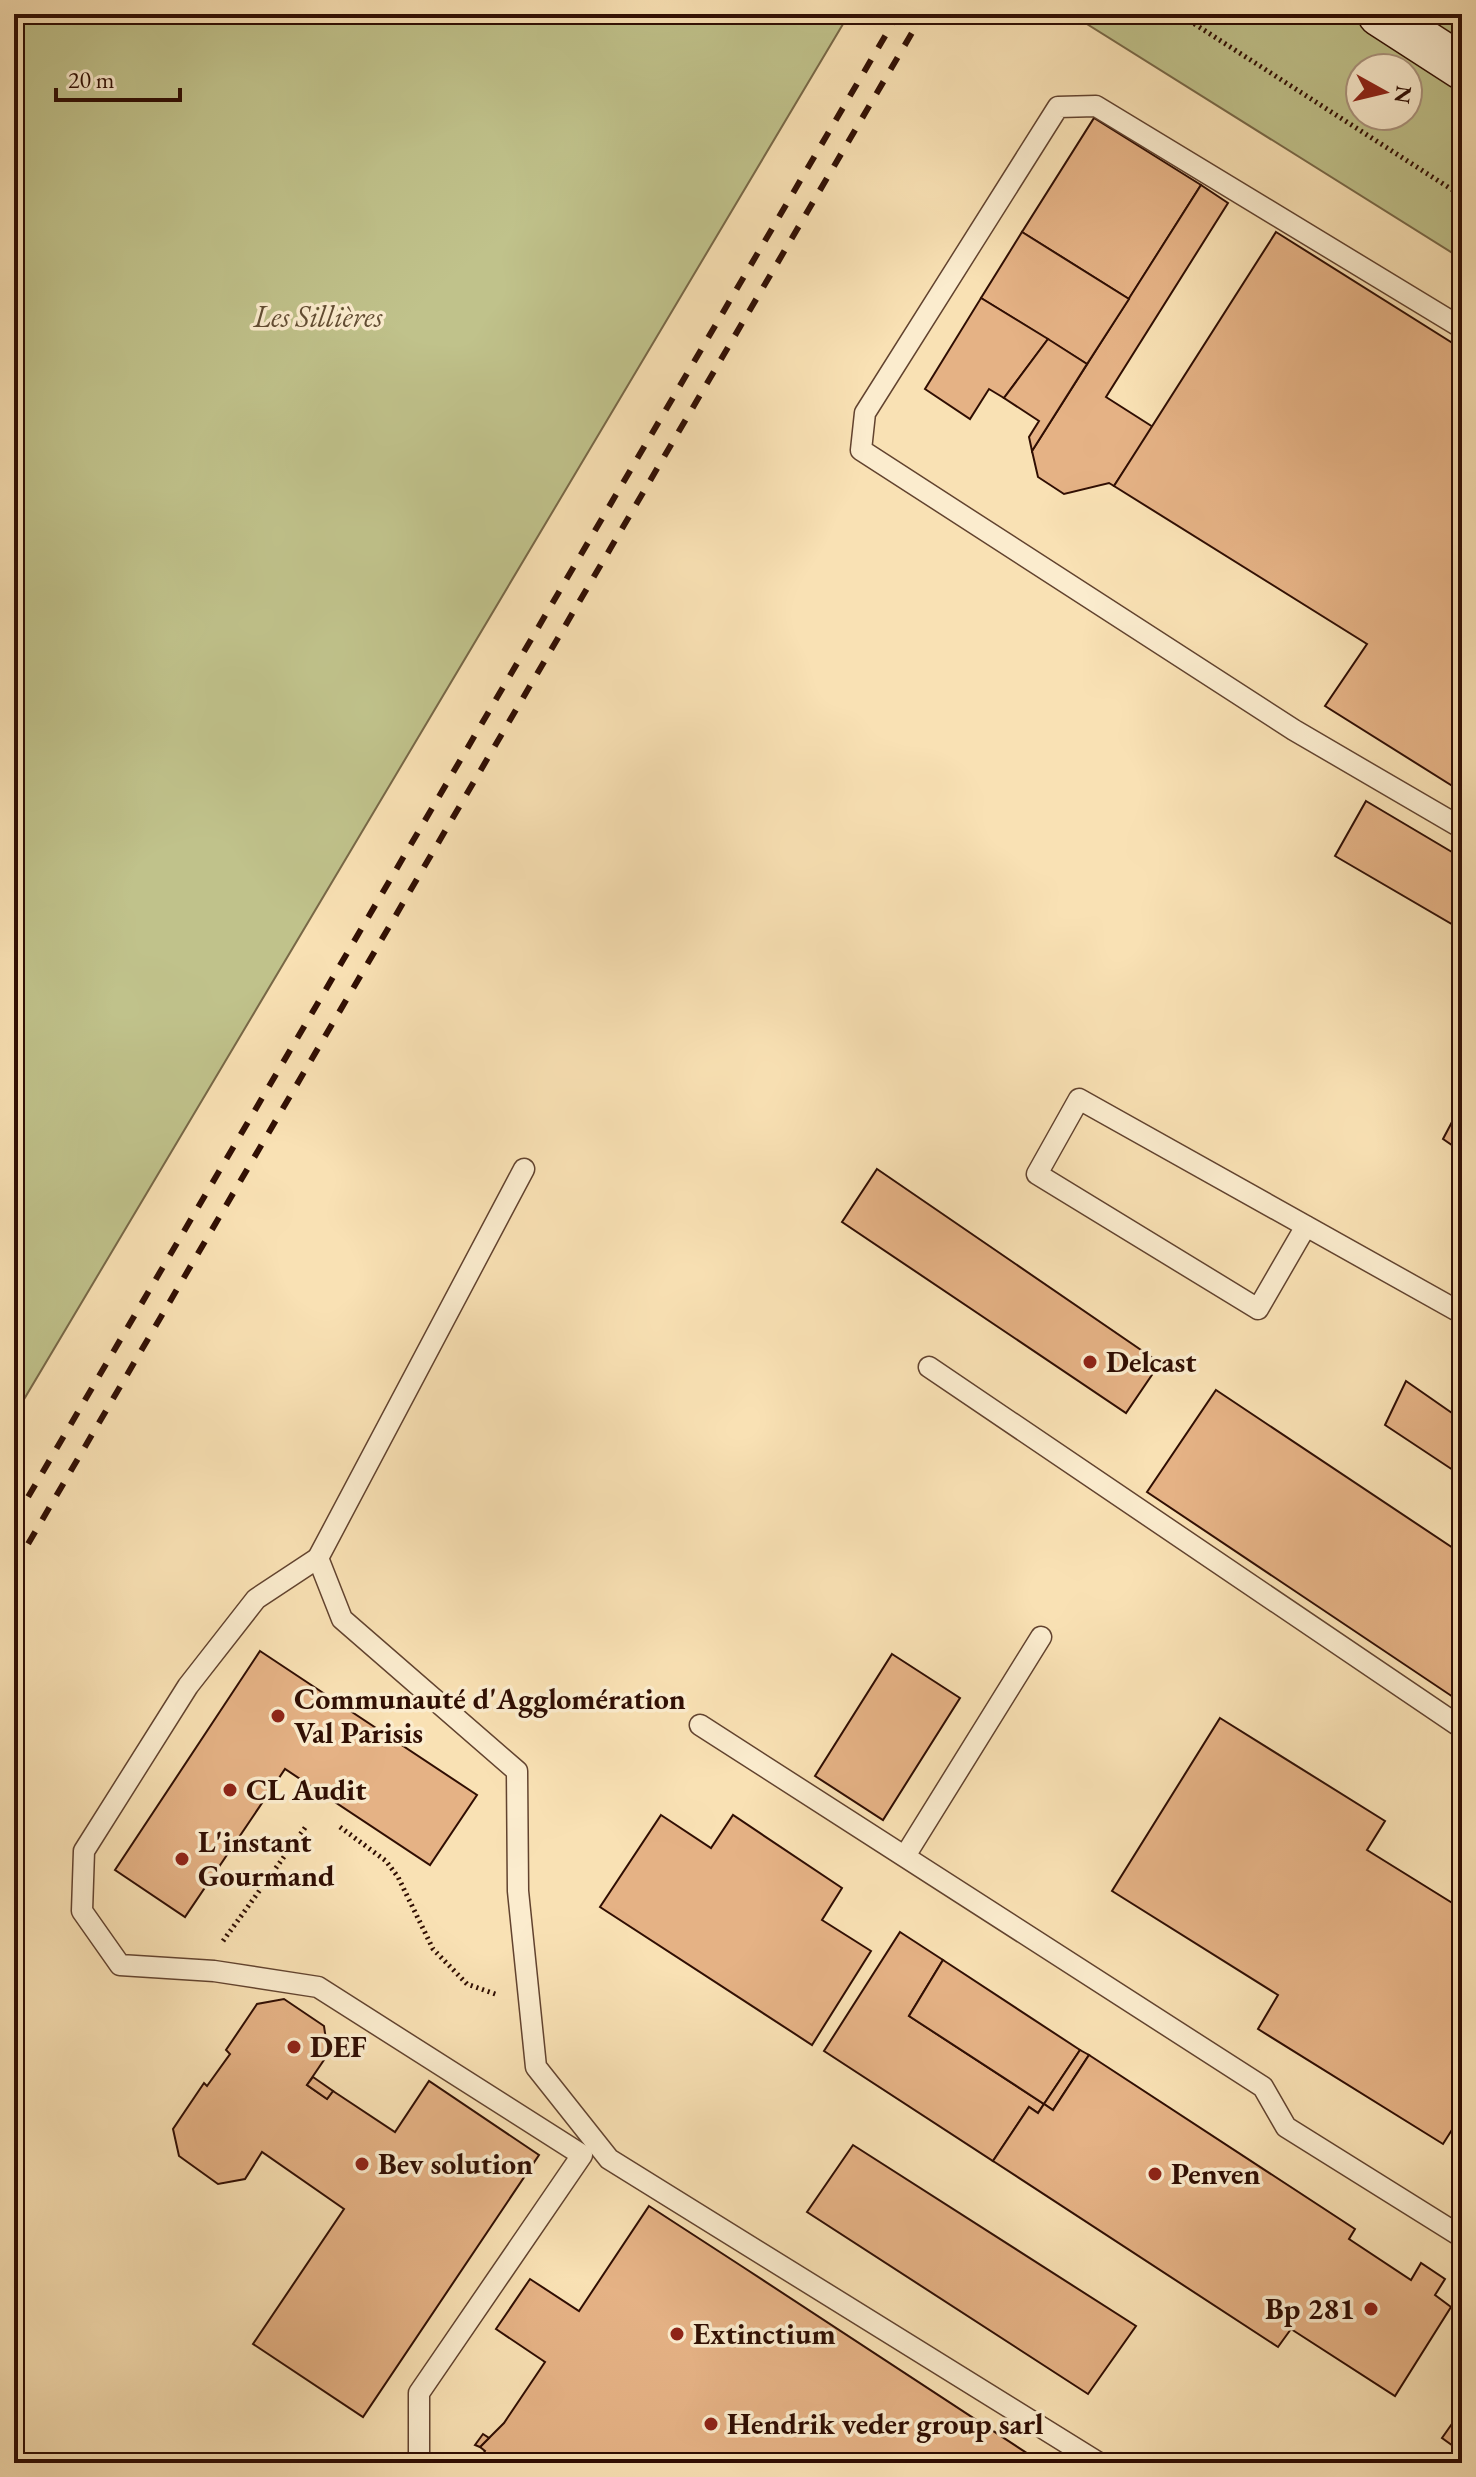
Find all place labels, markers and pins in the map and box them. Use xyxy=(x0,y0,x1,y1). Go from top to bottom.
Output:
place label: Delcast xyxy=(1106,1342,1197,1381)
marker: Delcast xyxy=(1081,1353,1099,1371)
place label: Communauté d'Agglomération Val Parisis xyxy=(294,1679,686,1752)
marker: Communauté d'Agglomération Val Parisis xyxy=(269,1707,287,1725)
place label: CL Audit xyxy=(246,1770,367,1809)
marker: CL Audit xyxy=(221,1781,239,1799)
place label: L'instant Gourmand xyxy=(198,1822,335,1895)
marker: L'instant Gourmand xyxy=(173,1850,191,1868)
place label: DEF xyxy=(310,2027,367,2066)
marker: DEF xyxy=(285,2038,303,2056)
place label: Bev solution xyxy=(378,2144,533,2183)
place label: Penven xyxy=(1171,2154,1261,2193)
marker: Bev solution xyxy=(353,2155,371,2173)
marker: Penven xyxy=(1146,2165,1164,2183)
place label: Bp 281 xyxy=(1265,2289,1355,2328)
marker: Bp 281 xyxy=(1362,2300,1380,2318)
place label: Extinctium xyxy=(693,2314,836,2353)
marker: Extinctium xyxy=(668,2325,686,2343)
place label: Hendrik veder group sarl xyxy=(727,2404,1044,2443)
marker: Hendrik veder group sarl xyxy=(702,2415,720,2433)

